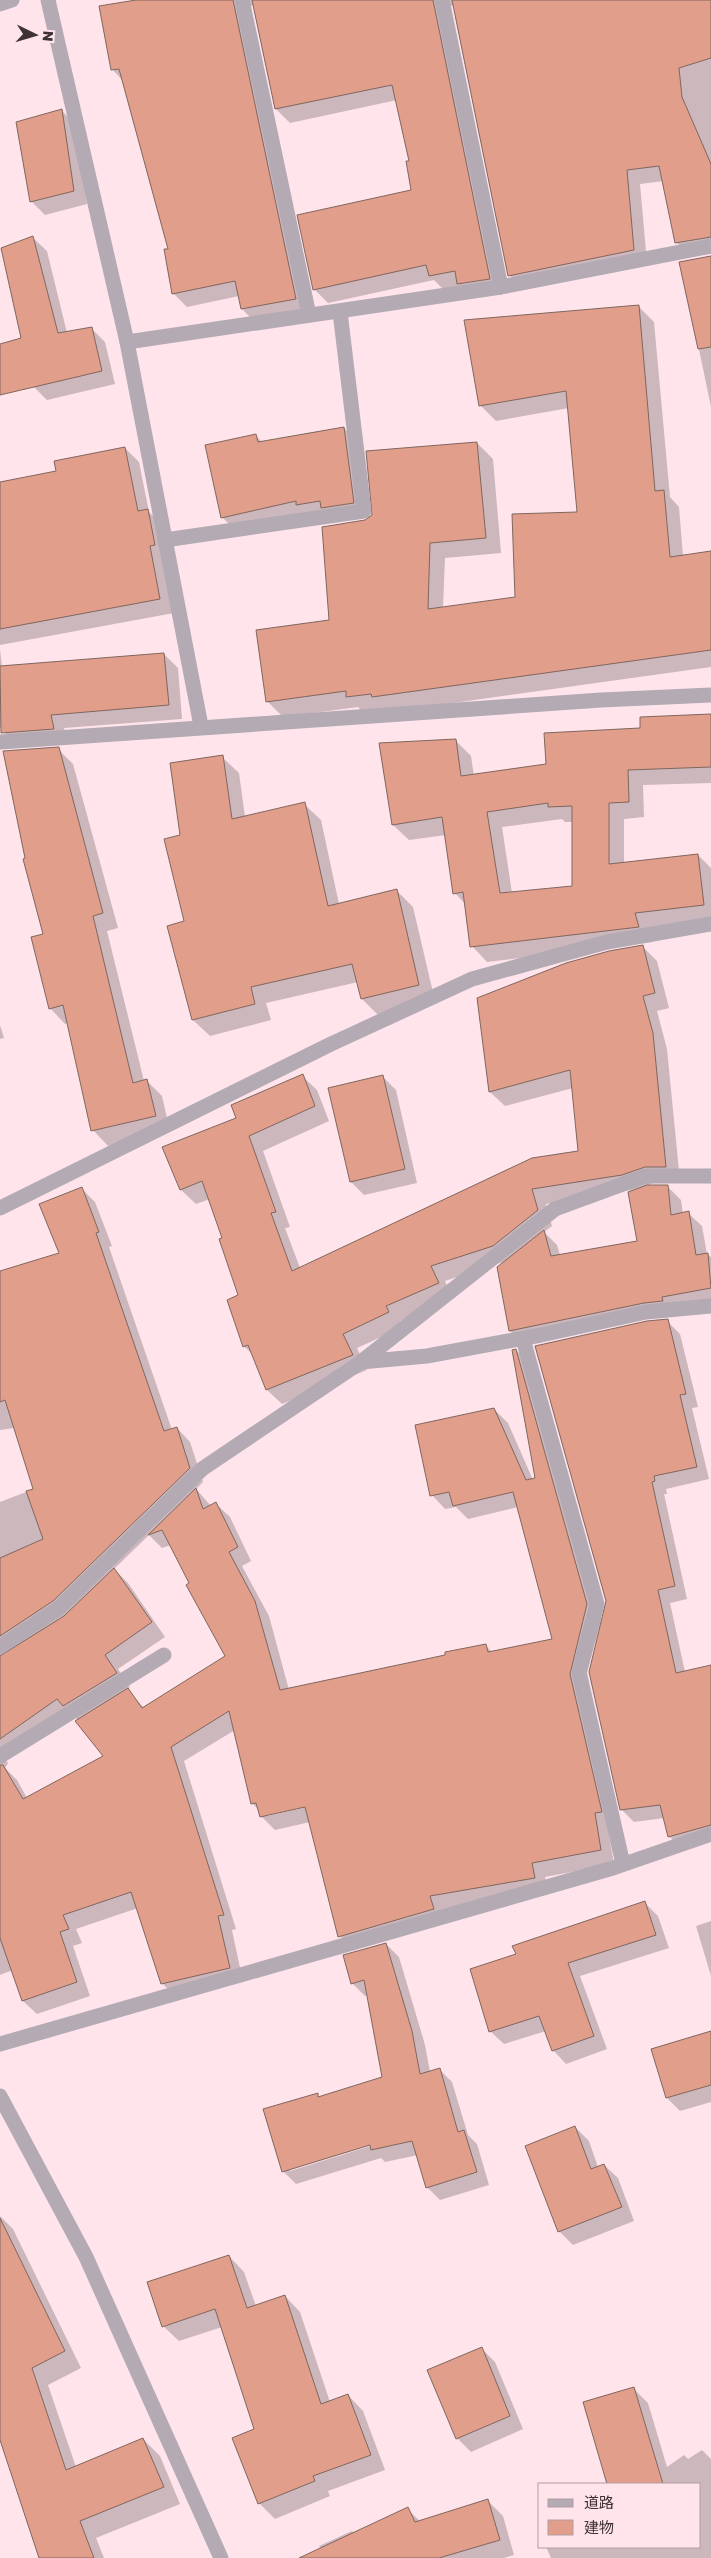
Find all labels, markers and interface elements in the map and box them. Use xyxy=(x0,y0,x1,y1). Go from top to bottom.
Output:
north arrow xyxy=(10,10,60,60)
text: N xyxy=(40,30,57,42)
legend xyxy=(538,2483,701,2548)
text: 道路 xyxy=(584,2493,614,2511)
text: 建物 xyxy=(584,2518,614,2536)

